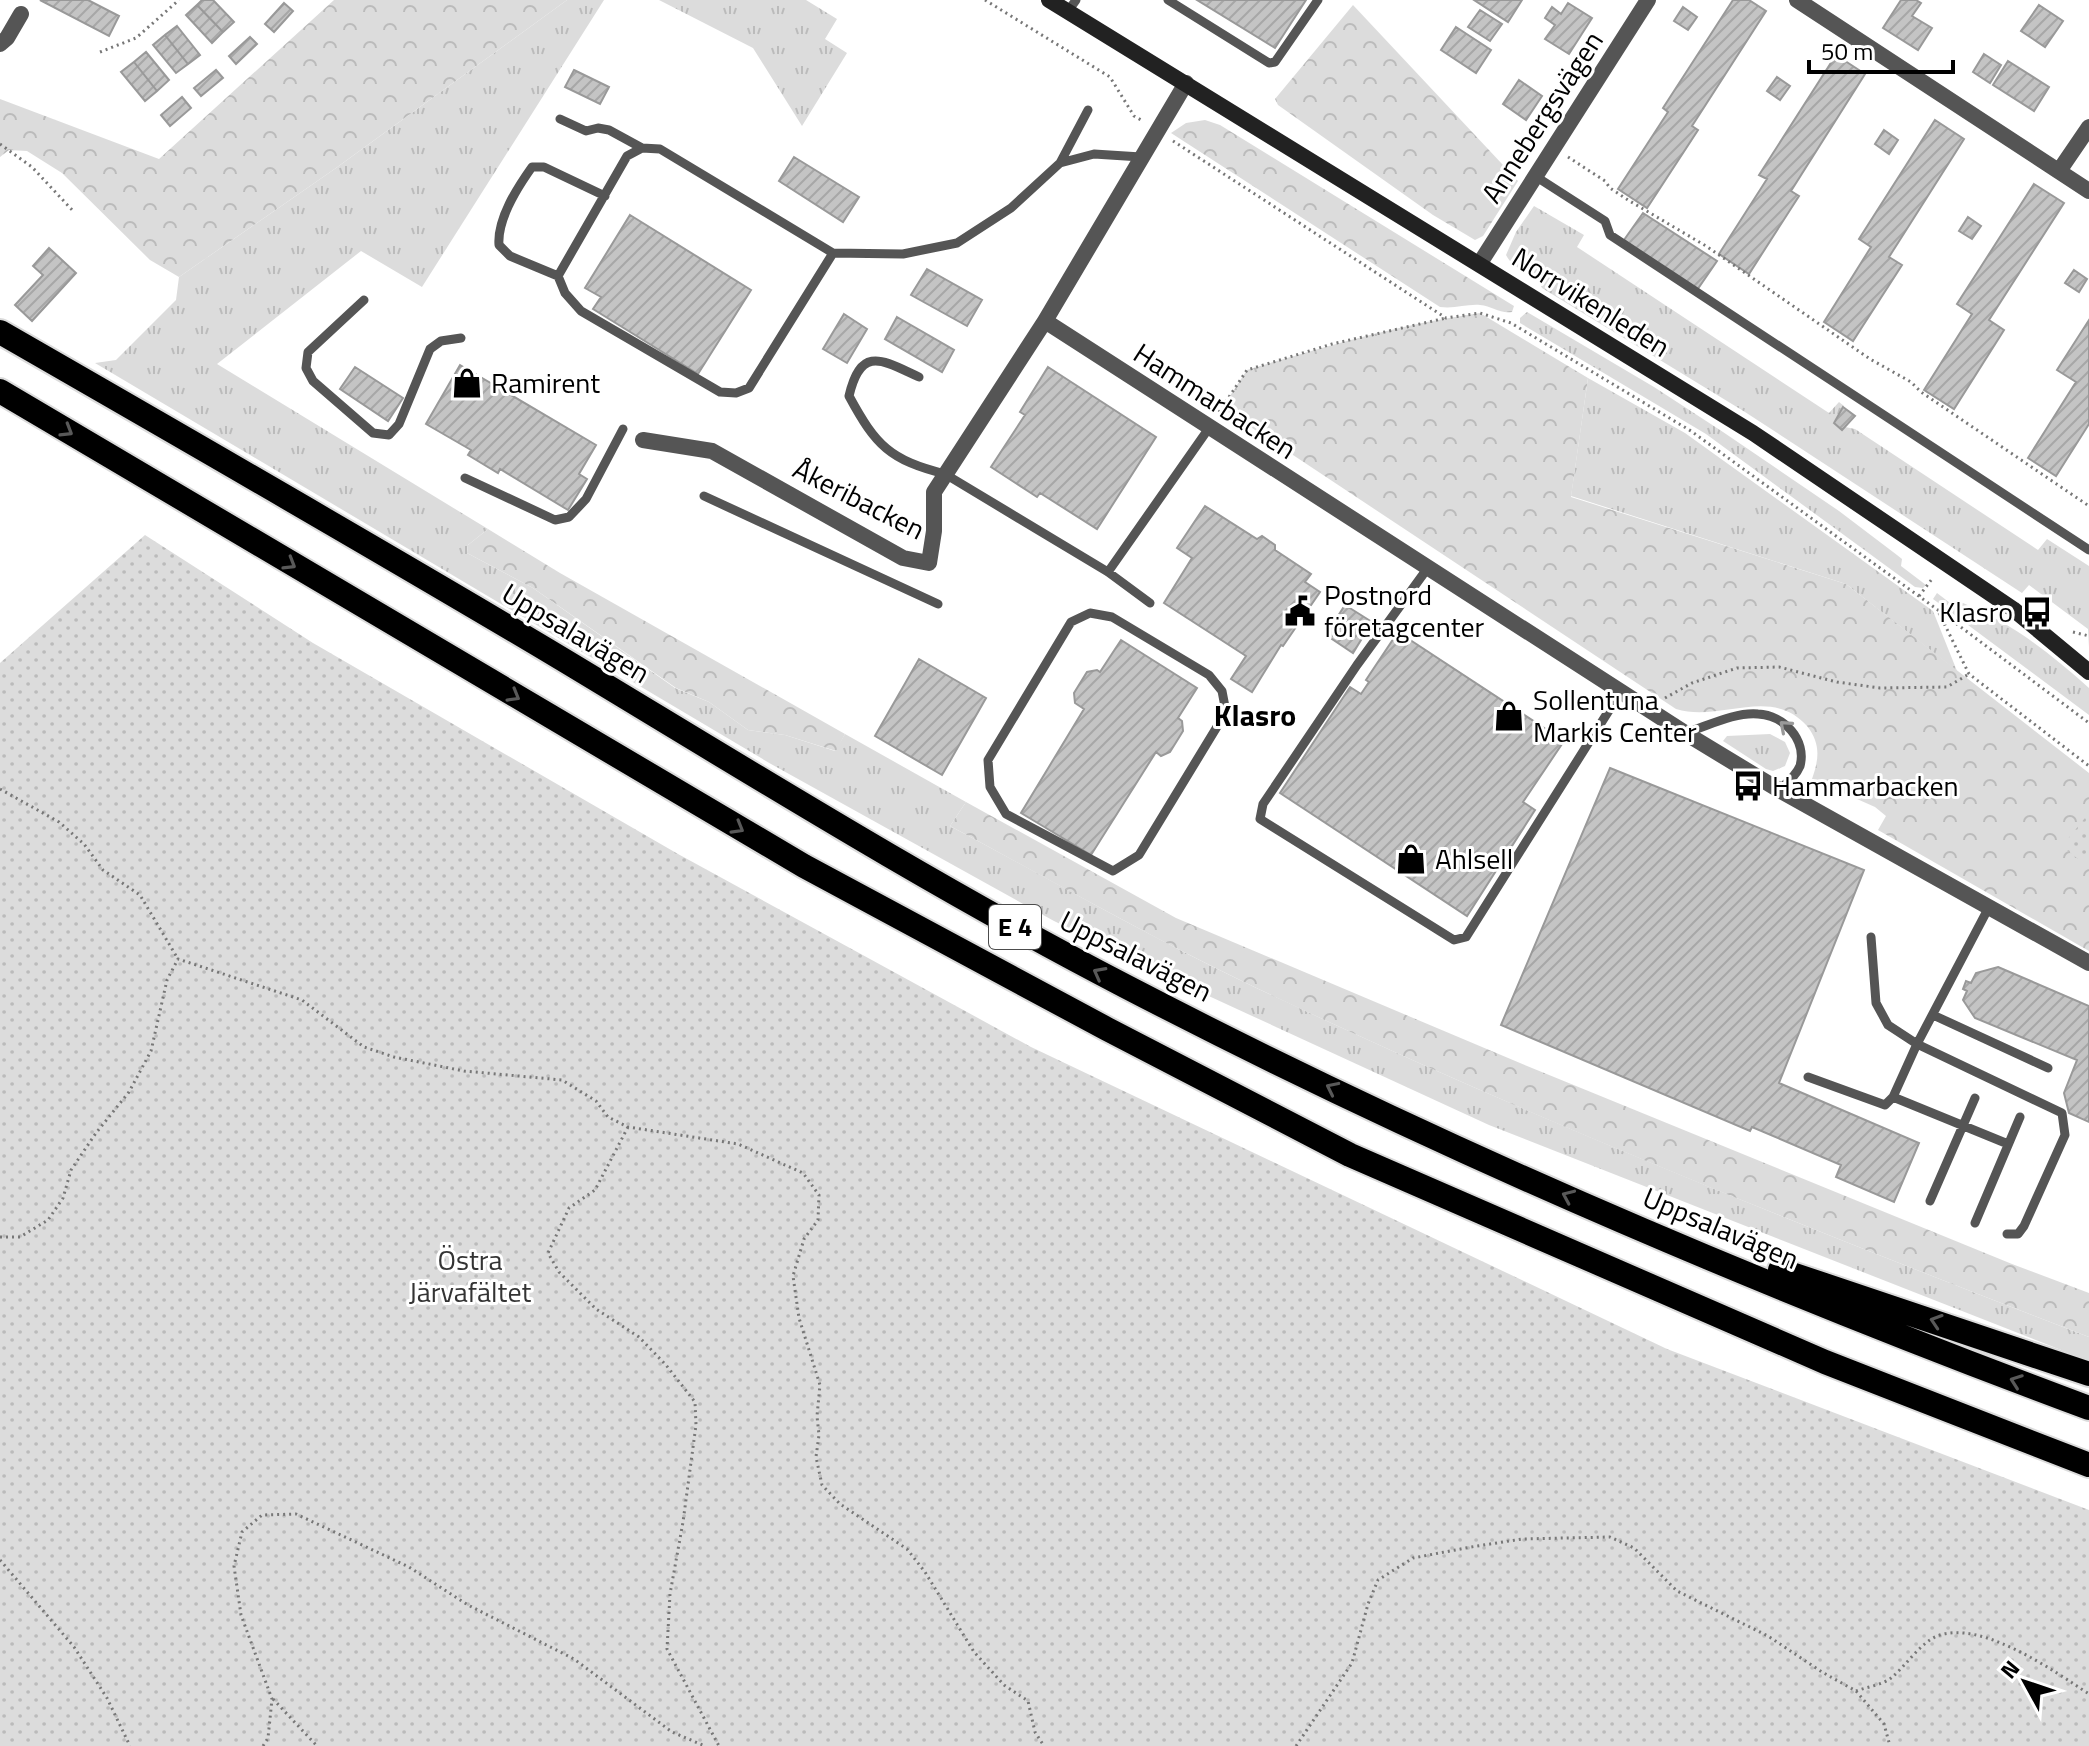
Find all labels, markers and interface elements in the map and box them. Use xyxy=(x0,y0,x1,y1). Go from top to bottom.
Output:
street label: Annebergsvägen xyxy=(1470,22,1613,211)
scale bar xyxy=(1809,24,1953,74)
text: 50 m xyxy=(1821,33,1873,69)
street label: Norrvikenleden xyxy=(1504,236,1679,367)
street label: Hammarbacken xyxy=(1125,332,1305,469)
place label: Ramirent xyxy=(491,361,600,404)
shop icon: Ramirent xyxy=(450,366,484,400)
one-way arrow xyxy=(58,421,73,437)
street label: Åkeribacken xyxy=(786,447,933,550)
one-way arrow xyxy=(281,554,296,570)
street label: Uppsalavägen xyxy=(494,571,658,694)
place label: Postnord företagcenter xyxy=(1324,573,1485,648)
place label: Klasro xyxy=(1939,590,2013,633)
public building icon: Postnord företagcenter xyxy=(1283,594,1317,628)
bus stop icon: Klasro xyxy=(2020,595,2054,629)
place label: Sollentuna Markis Center xyxy=(1533,678,1697,753)
one-way arrow xyxy=(505,686,520,702)
district label: Klasro xyxy=(1214,692,1296,738)
shop icon: Sollentuna Markis Center xyxy=(1492,699,1526,733)
one-way arrow xyxy=(1779,721,1794,736)
place label: Hammarbacken xyxy=(1772,764,1959,807)
bus stop icon: Hammarbacken xyxy=(1731,769,1765,803)
one-way arrow xyxy=(729,818,744,834)
place label: Ahlsell xyxy=(1435,837,1513,880)
shop icon: Ahlsell xyxy=(1394,842,1428,876)
street label: Uppsalavägen xyxy=(1053,899,1220,1012)
road number: E 4 xyxy=(989,905,1041,949)
one-way arrow xyxy=(1093,967,1108,982)
one-way arrow xyxy=(1326,1082,1340,1098)
street label: Uppsalavägen xyxy=(1636,1175,1806,1280)
one-way arrow xyxy=(1562,1190,1577,1206)
park label: Östra Järvafältet xyxy=(409,1238,531,1313)
one-way arrow xyxy=(1929,1315,1943,1331)
one-way arrow xyxy=(2010,1374,2024,1391)
north arrow xyxy=(1985,1642,2065,1722)
text: N xyxy=(1992,1652,2028,1686)

